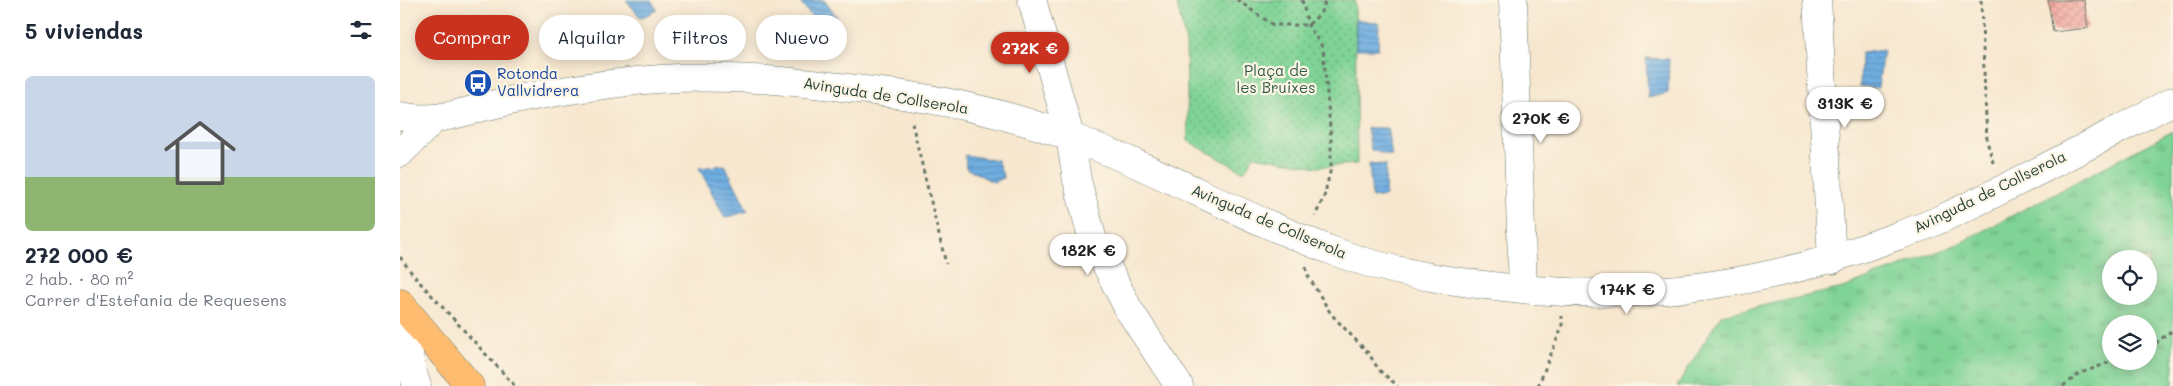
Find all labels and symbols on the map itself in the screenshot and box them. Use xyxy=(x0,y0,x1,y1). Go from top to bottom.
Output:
pin: 272K € xyxy=(989,32,1071,74)
park label: Plaça de les Bruixes xyxy=(1237,60,1316,97)
place label: Rotonda Vallvidrera xyxy=(497,63,579,100)
bus stop icon: Rotonda Vallvidrera xyxy=(463,68,493,98)
street label: Avinguda de Collserola xyxy=(802,72,970,118)
pin: 313K € xyxy=(1804,86,1886,129)
pin: 270K € xyxy=(1500,102,1582,144)
street label: Avinguda de Collserola xyxy=(1910,145,2069,237)
street label: Avinguda de Collserola xyxy=(1189,179,1350,263)
pin: 182K € xyxy=(1047,234,1129,276)
pin: 174K € xyxy=(1586,272,1668,315)

